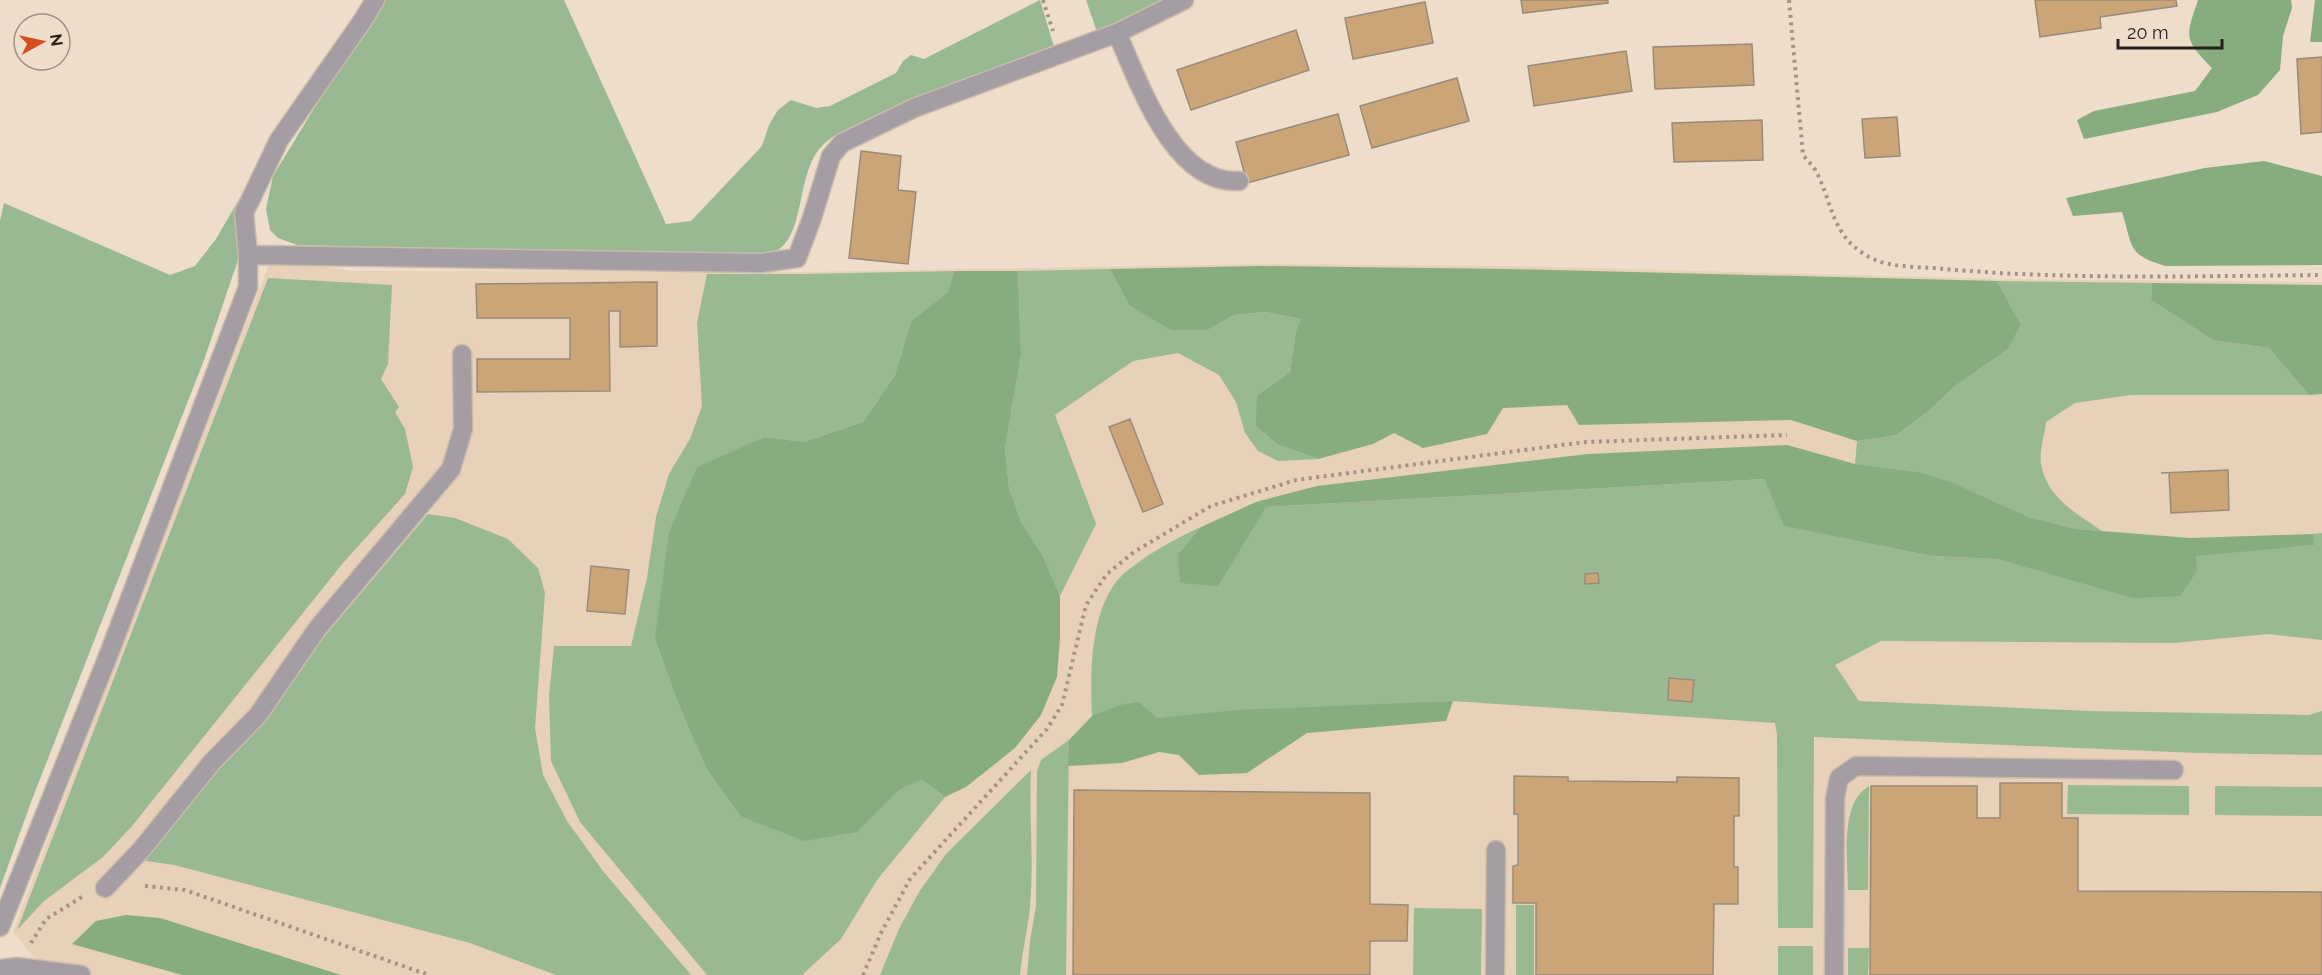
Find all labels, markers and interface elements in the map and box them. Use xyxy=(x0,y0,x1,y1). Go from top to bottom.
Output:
north arrow xyxy=(12,12,72,72)
scale bar xyxy=(2118,12,2222,50)
text: 20 m xyxy=(2127,22,2169,43)
text: N xyxy=(46,33,67,47)

